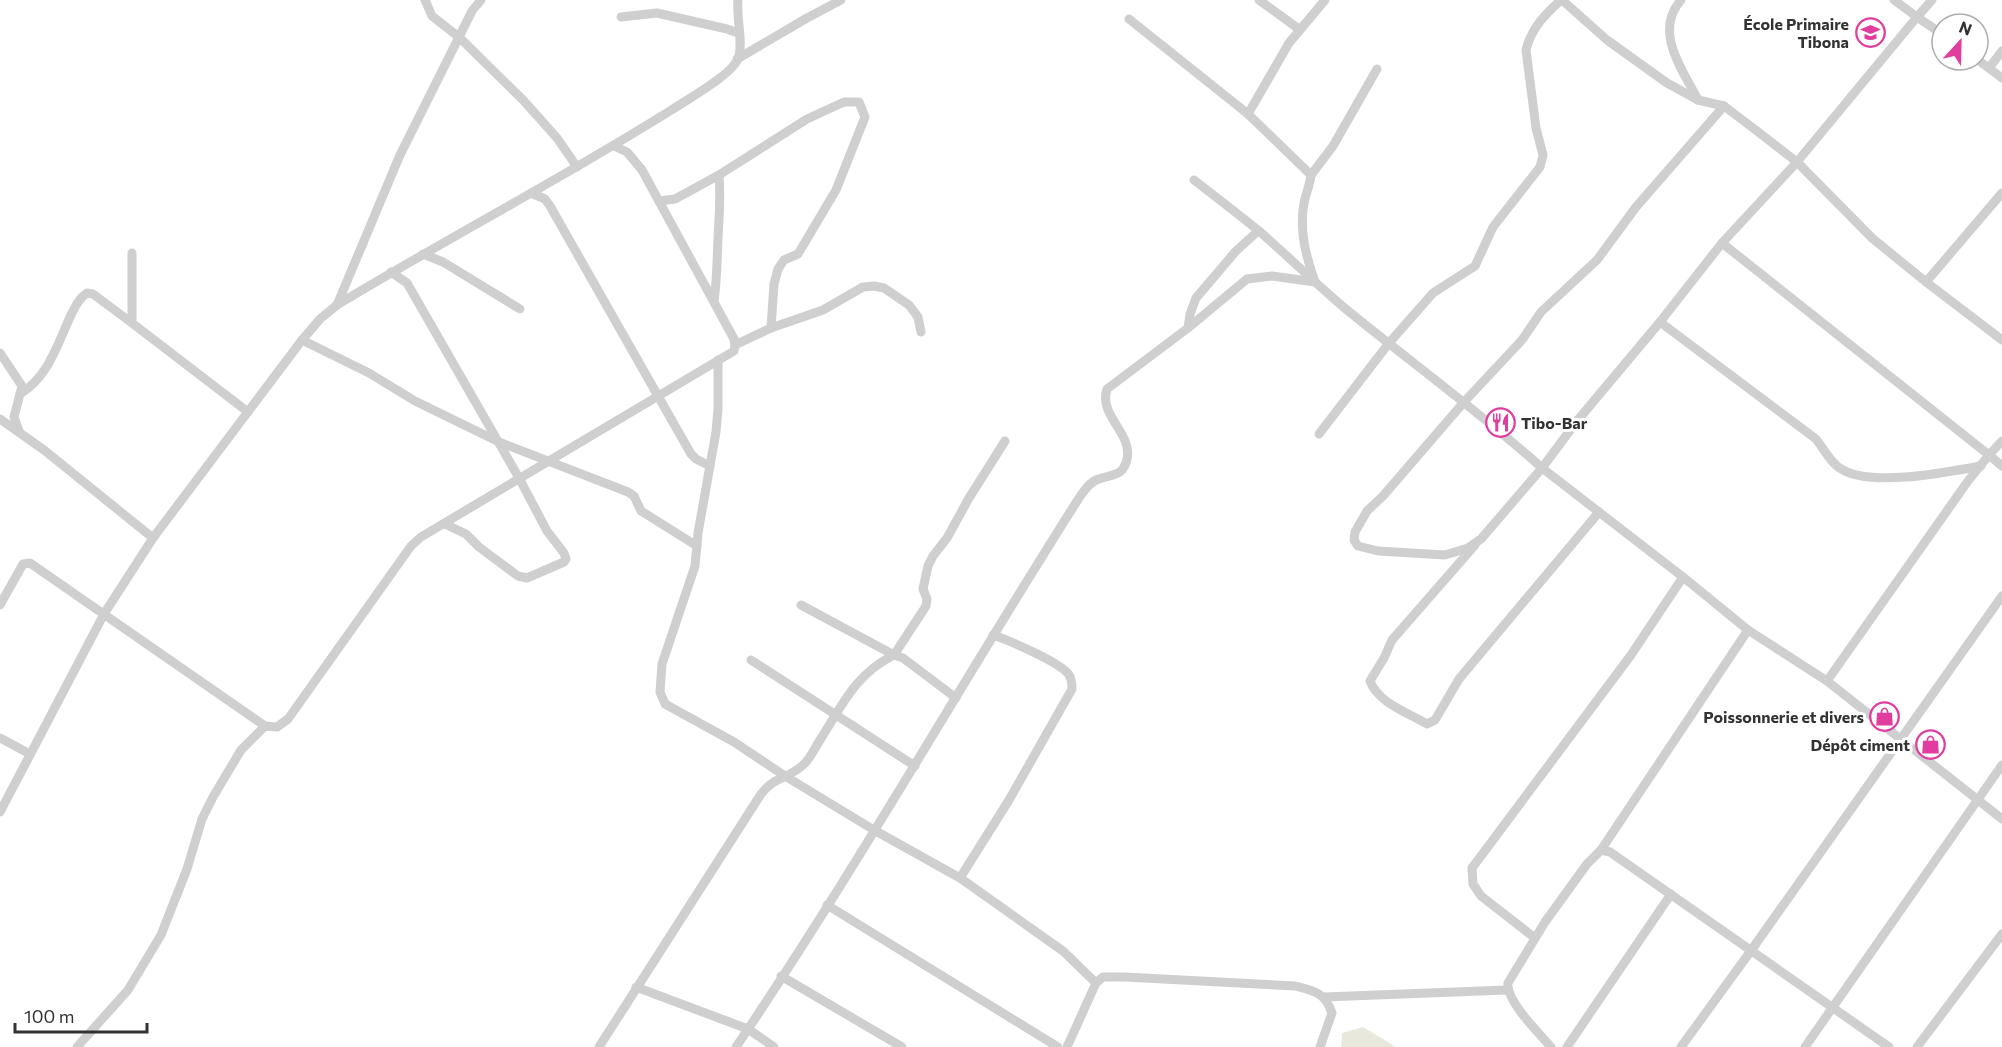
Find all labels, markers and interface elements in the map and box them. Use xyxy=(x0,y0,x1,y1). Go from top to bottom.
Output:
north arrow xyxy=(1930,12,1990,72)
place label: École Primaire Tibona xyxy=(1743,14,1849,51)
school or university icon: École Primaire Tibona xyxy=(1854,16,1886,48)
text: N xyxy=(1957,17,1975,39)
restaurant icon: Tibo-Bar xyxy=(1484,406,1516,438)
place label: Tibo-Bar xyxy=(1521,413,1588,432)
shop icon: Poissonnerie et divers xyxy=(1869,700,1901,732)
place label: Poissonnerie et divers xyxy=(1703,707,1864,726)
shop icon: Dépôt ciment xyxy=(1915,728,1947,760)
place label: Dépôt ciment xyxy=(1810,735,1910,754)
scale bar xyxy=(15,996,147,1034)
text: 100 m xyxy=(24,1005,74,1027)

